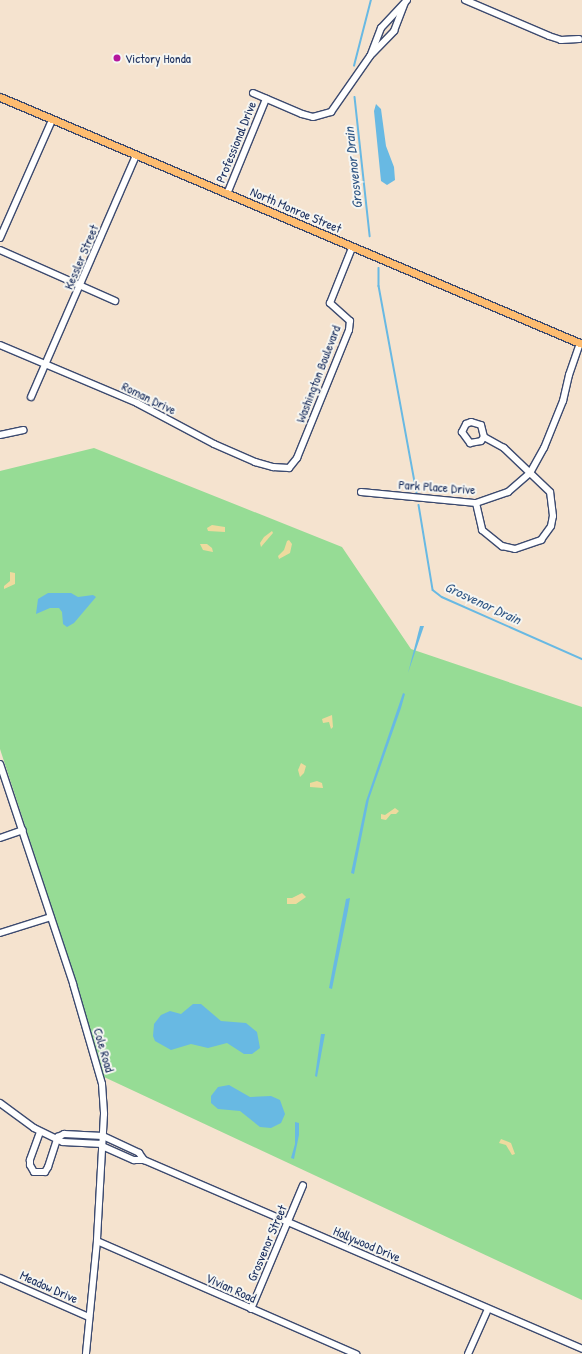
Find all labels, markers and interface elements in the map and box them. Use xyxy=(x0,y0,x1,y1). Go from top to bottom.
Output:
place label: Victory Honda xyxy=(125,50,191,66)
marker: Victory Honda xyxy=(112,53,122,63)
street label: Professional Drive xyxy=(213,99,259,185)
water label: Grosvenor Drain xyxy=(340,126,366,210)
street label: North Monroe Street xyxy=(248,184,344,236)
street label: Kessler Street xyxy=(60,222,102,292)
street label: Washington Boulevard xyxy=(292,323,344,425)
street label: Roman Drive xyxy=(119,378,179,418)
street label: Park Place Drive xyxy=(398,477,476,497)
water label: Grosvenor Drain xyxy=(442,578,524,628)
street label: Cole Road xyxy=(90,1026,118,1074)
street label: Grosvenor Street xyxy=(244,1203,290,1283)
street label: Hollywood Drive xyxy=(331,1223,403,1265)
street label: Meadow Drive xyxy=(18,1267,80,1307)
street label: Vivian Road xyxy=(203,1270,259,1306)

